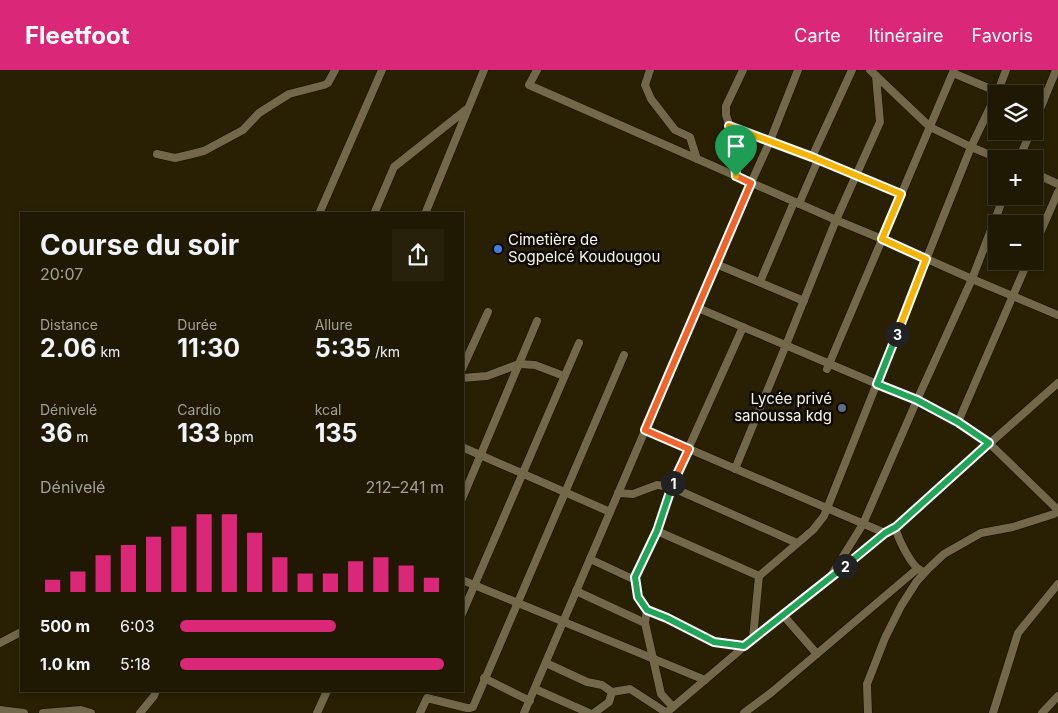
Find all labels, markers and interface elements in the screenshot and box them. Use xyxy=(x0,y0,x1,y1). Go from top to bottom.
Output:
text: Fleetfoot xyxy=(25,21,129,50)
text: Carte xyxy=(794,25,841,46)
text: Itinéraire xyxy=(869,25,943,46)
text: Favoris xyxy=(971,25,1033,46)
map controls xyxy=(988,85,1043,270)
button: layers xyxy=(988,85,1043,140)
pin xyxy=(715,125,757,176)
icon: arrive xyxy=(722,132,750,160)
button: + xyxy=(988,150,1043,205)
button: − xyxy=(988,215,1043,270)
text: Course du soir xyxy=(40,228,239,262)
button: share xyxy=(392,229,444,281)
place label: Cimetière de Sogpelcé Koudougou xyxy=(508,230,660,266)
marker: Cimetière de Sogpelcé Koudougou xyxy=(492,243,504,255)
text: 20:07 xyxy=(40,264,83,284)
text: Distance xyxy=(40,316,98,333)
text: Durée xyxy=(177,316,217,333)
text: Allure xyxy=(315,316,353,333)
pin: 3 xyxy=(884,322,910,346)
text: 3 xyxy=(893,326,902,343)
text: 2.06 xyxy=(40,333,96,363)
text: 11:30 xyxy=(177,333,240,363)
text: 5:35 xyxy=(315,333,371,363)
text: km xyxy=(96,343,120,360)
text: /km xyxy=(371,343,400,360)
place label: Lycée privé sanoussa kdg xyxy=(734,389,832,425)
text: Dénivelé xyxy=(40,401,97,418)
text: Cardio xyxy=(177,401,221,418)
text: kcal xyxy=(315,401,341,418)
marker: Lycée privé sanoussa kdg xyxy=(836,402,848,414)
text: 36 xyxy=(40,418,72,448)
text: 133 xyxy=(177,418,220,448)
text: 135 xyxy=(315,418,358,448)
text: m xyxy=(72,428,89,445)
text: bpm xyxy=(220,428,254,445)
pin: 1 xyxy=(660,470,686,496)
text: 1 xyxy=(670,475,677,492)
text: Dénivelé xyxy=(40,477,105,497)
text: 212–241 m xyxy=(365,477,444,497)
pin: 2 xyxy=(832,554,858,578)
text: 2 xyxy=(841,558,850,575)
text: 500 m xyxy=(40,616,90,636)
text: 6:03 xyxy=(120,616,155,636)
text: 1.0 km xyxy=(40,654,90,674)
text: 5:18 xyxy=(120,654,151,674)

